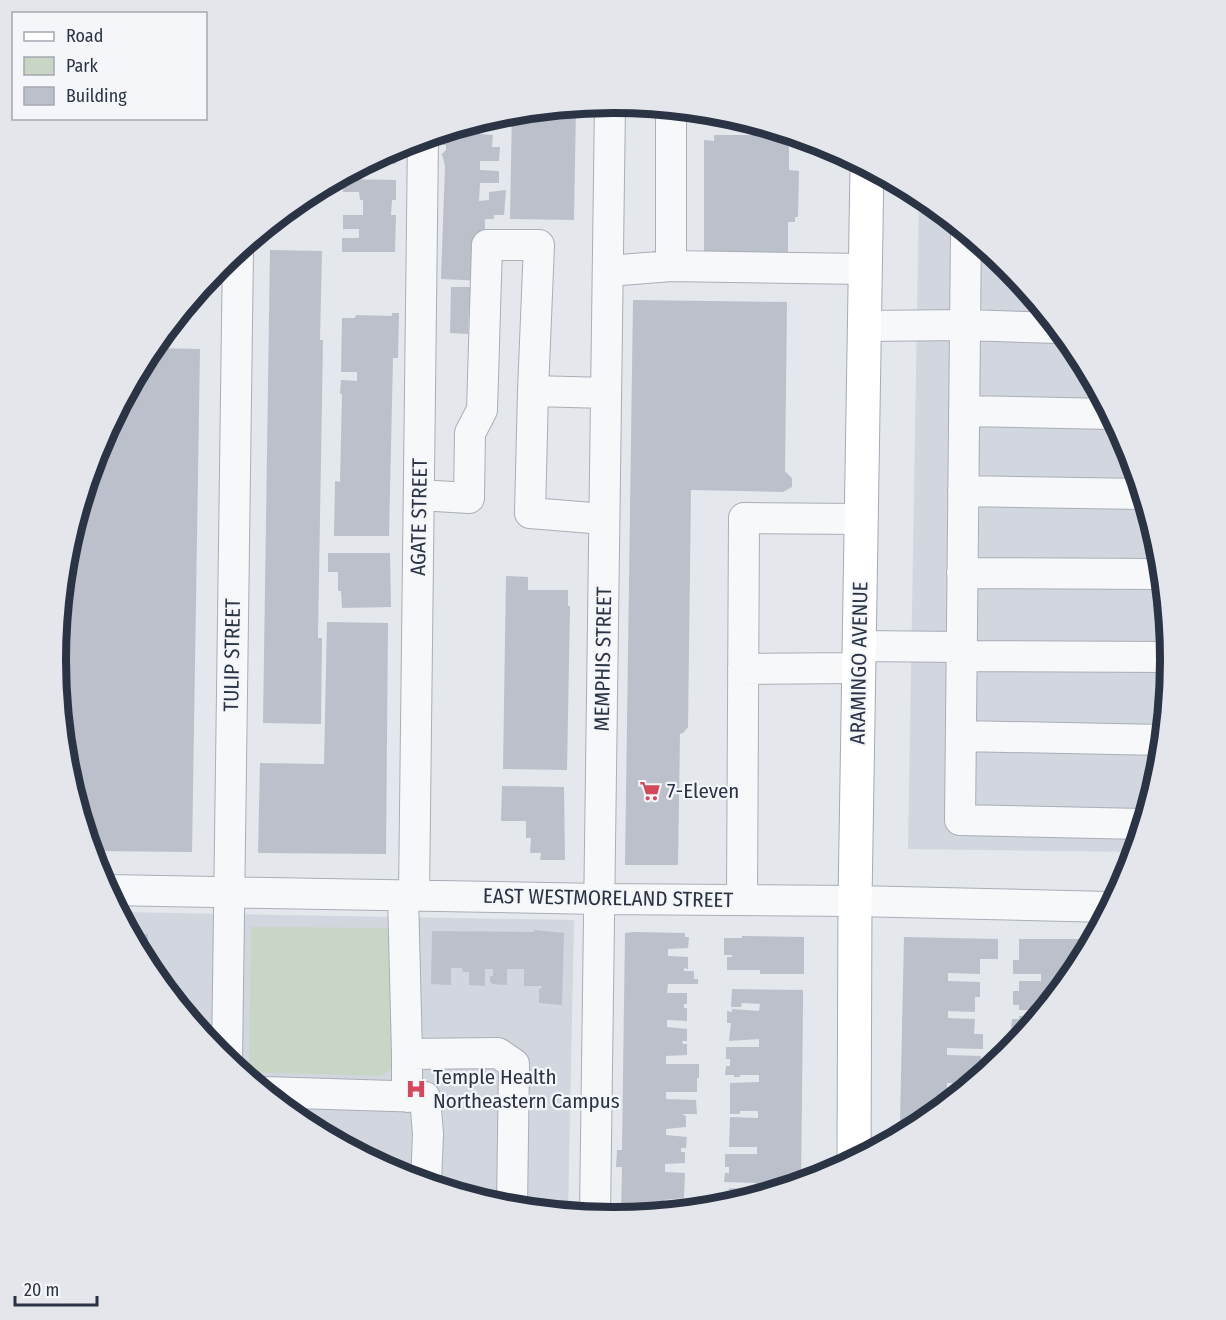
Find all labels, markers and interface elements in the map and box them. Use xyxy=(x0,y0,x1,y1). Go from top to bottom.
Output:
legend xyxy=(12,12,207,120)
text: Road xyxy=(66,25,103,47)
text: Park xyxy=(66,55,99,77)
text: Building xyxy=(66,85,127,107)
street label: AGATE STREET xyxy=(405,458,433,576)
street label: ARAMINGO AVENUE xyxy=(845,581,873,745)
street label: MEMPHIS STREET xyxy=(589,586,617,732)
street label: TULIP STREET xyxy=(218,598,246,712)
place label: 7-Eleven xyxy=(667,778,739,804)
supermarket icon: 7-Eleven xyxy=(638,779,662,803)
street label: EAST WESTMORELAND STREET xyxy=(483,883,734,913)
place label: Temple Health Northeastern Campus xyxy=(433,1064,620,1114)
hospital icon: Temple Health Northeastern Campus xyxy=(404,1077,428,1101)
scale bar xyxy=(15,1269,98,1307)
text: 20 m xyxy=(24,1279,59,1301)

